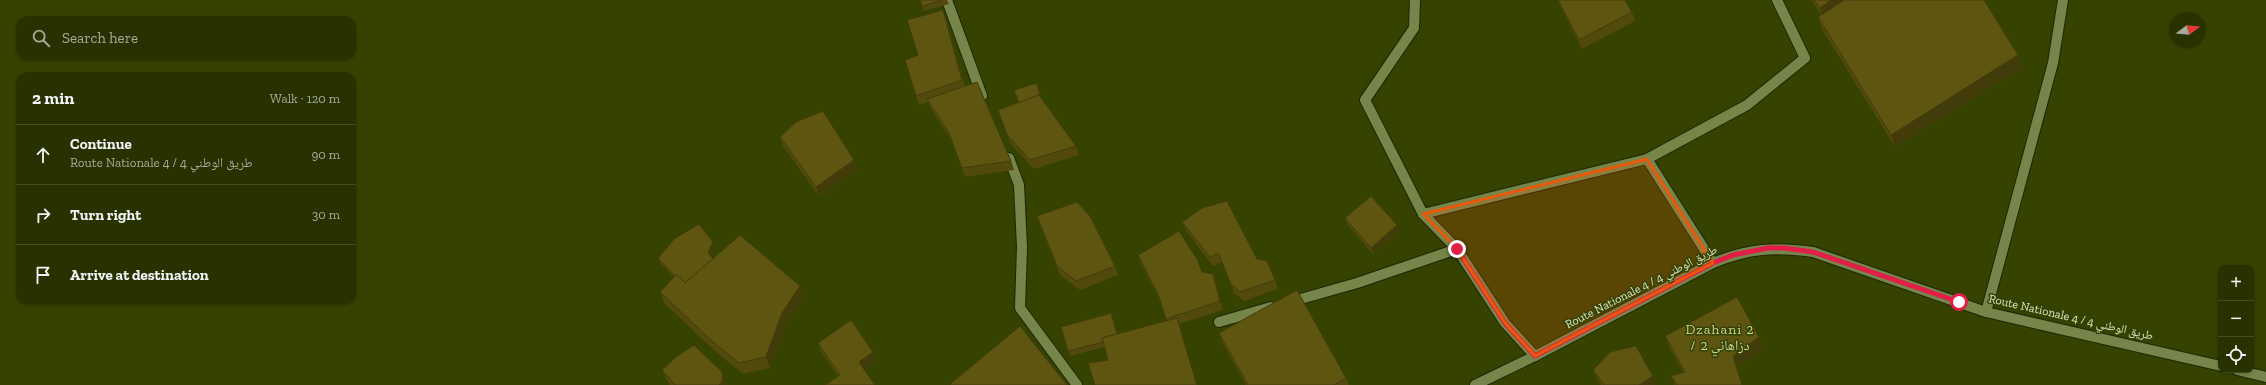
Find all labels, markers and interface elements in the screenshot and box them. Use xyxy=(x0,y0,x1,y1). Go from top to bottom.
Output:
north arrow xyxy=(2170,12,2206,48)
search box xyxy=(16,16,356,60)
icon: search xyxy=(30,27,52,49)
text: Search here xyxy=(62,29,138,47)
text: 2 min xyxy=(32,88,74,108)
text: Walk · 120 m xyxy=(270,91,340,106)
text: Continue xyxy=(70,135,132,153)
icon: ahead xyxy=(32,144,54,166)
text: 90 m xyxy=(311,147,340,162)
text: Route Nationale 4 / طريق الوطني 4 xyxy=(70,155,253,170)
icon: right xyxy=(32,204,54,226)
text: Turn right xyxy=(70,206,141,224)
text: 30 m xyxy=(312,207,340,222)
route end xyxy=(1448,240,1466,258)
street label: Route Nationale 4 / طريق الوطني 4 xyxy=(1563,242,1721,334)
icon: arrive xyxy=(32,264,54,286)
map controls xyxy=(2218,265,2254,373)
button: + xyxy=(2218,265,2254,301)
text: Arrive at destination xyxy=(70,266,209,284)
street label: Route Nationale 4 / طريق الوطني 4 xyxy=(1987,291,2155,346)
route start xyxy=(1950,293,1968,311)
button: − xyxy=(2218,301,2254,337)
district label: Dzahani 2 / دزاهاني 2 xyxy=(1685,321,1755,356)
button: locate xyxy=(2218,337,2254,373)

